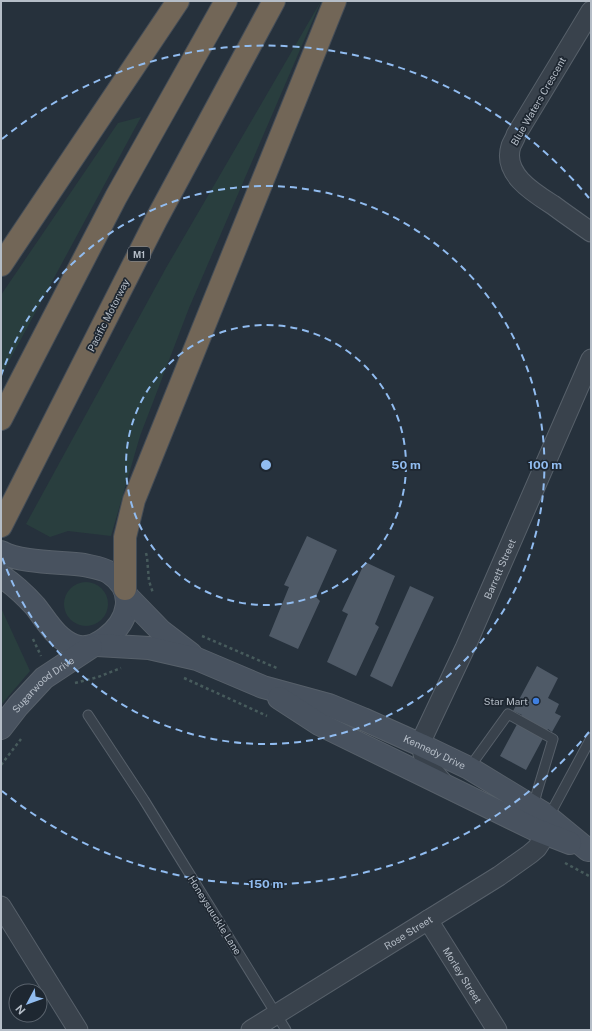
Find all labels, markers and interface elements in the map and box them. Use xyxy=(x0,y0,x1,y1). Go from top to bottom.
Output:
street label: Blue Waters Crescent xyxy=(508,54,568,147)
road number: M1 xyxy=(128,247,150,261)
street label: Pacific Motorway xyxy=(85,276,132,353)
centre of rings xyxy=(259,458,273,472)
text: 50 m xyxy=(391,458,421,472)
text: 100 m xyxy=(528,458,562,472)
street label: Barrett Street xyxy=(481,537,518,601)
street label: Sugarwood Drive xyxy=(9,654,77,715)
place label: Star Mart xyxy=(484,695,528,707)
marker: Star Mart xyxy=(531,696,541,706)
street label: Kennedy Drive xyxy=(402,732,468,772)
street label: Honeysuuckle Lane xyxy=(186,873,244,957)
text: 150 m xyxy=(249,877,283,891)
street label: Rose Street xyxy=(382,913,435,952)
street label: Morley Street xyxy=(441,945,485,1005)
north arrow xyxy=(8,983,48,1023)
text: N xyxy=(13,1002,28,1017)

